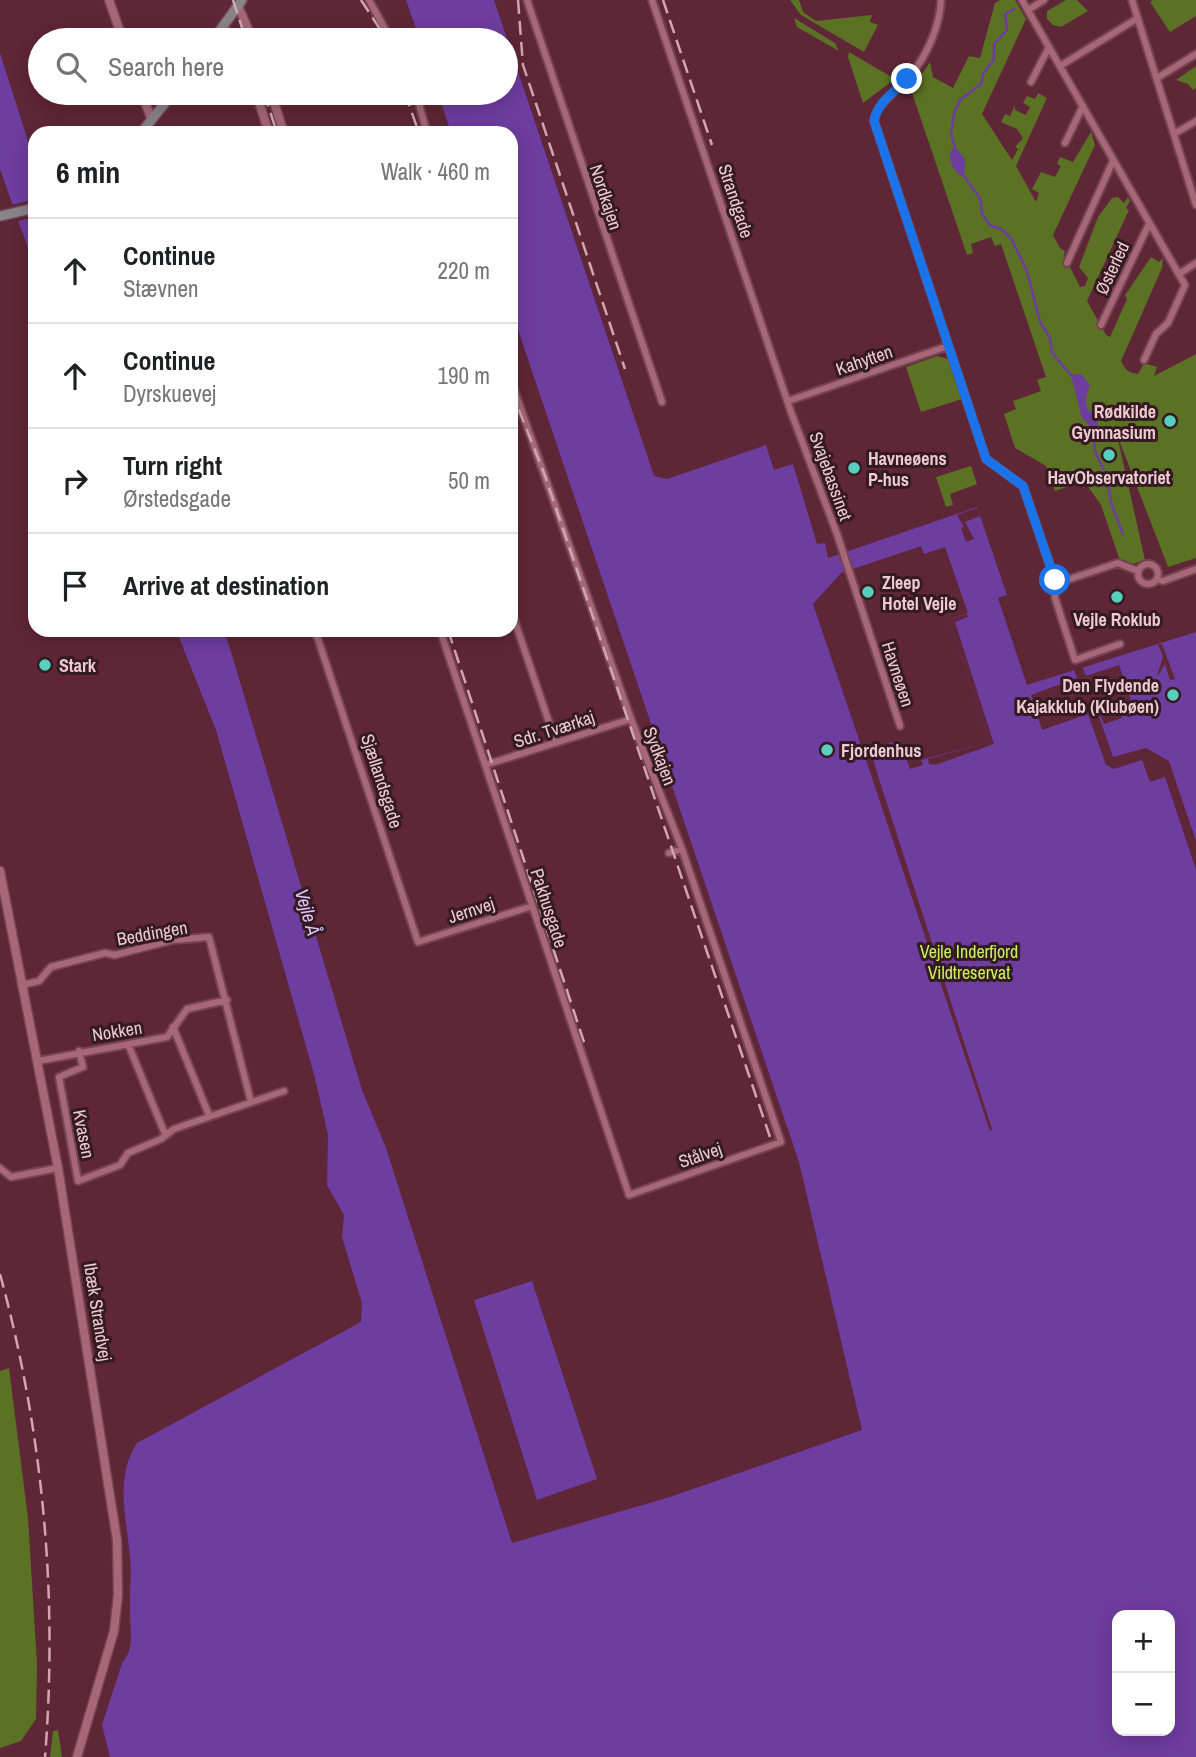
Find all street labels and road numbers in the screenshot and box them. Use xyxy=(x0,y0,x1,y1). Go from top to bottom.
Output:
street label: Nordkajen xyxy=(584,161,628,233)
street label: Strandgade xyxy=(712,161,760,241)
street label: Østerled xyxy=(1089,237,1135,299)
street label: Kahytten xyxy=(832,339,896,381)
street label: Svajebassinet xyxy=(803,428,859,524)
street label: Havneøen xyxy=(876,638,920,710)
street label: Sdr. Tværkaj xyxy=(510,704,598,754)
street label: Sydkajen xyxy=(637,723,683,789)
street label: Sjællandsgade xyxy=(355,731,409,831)
street label: Pakhusgade xyxy=(524,865,574,951)
street label: Jernvej xyxy=(445,891,497,929)
street label: Beddingen xyxy=(115,914,189,952)
street label: Nokken xyxy=(90,1015,144,1047)
street label: Kvasen xyxy=(67,1107,101,1161)
street label: Stålvej xyxy=(675,1136,725,1174)
street label: Ibæk Strandvej xyxy=(78,1261,118,1363)

